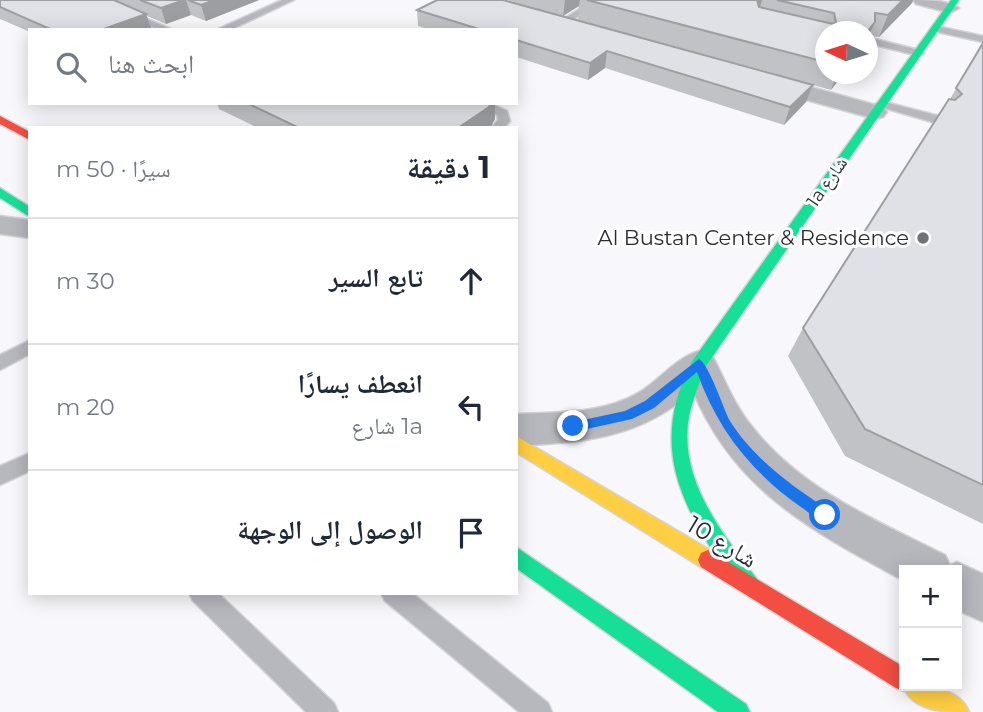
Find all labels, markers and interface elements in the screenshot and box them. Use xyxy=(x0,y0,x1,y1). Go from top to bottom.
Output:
north arrow xyxy=(815,21,878,84)
search box xyxy=(28,28,518,105)
icon: search xyxy=(52,48,90,86)
text: ابحث هنا xyxy=(108,48,194,80)
text: 1 دقيقة xyxy=(407,149,490,186)
street label: 1a شارع xyxy=(802,153,852,211)
text: سيرًا · 50 m xyxy=(56,155,171,183)
place label: Al Bustan Center & Residence xyxy=(598,225,909,250)
marker: Al Bustan Center & Residence xyxy=(915,230,931,246)
text: تابع السير xyxy=(329,262,423,294)
icon: ahead xyxy=(452,262,490,300)
text: 30 m xyxy=(56,267,115,295)
text: انعطف يسارًا xyxy=(298,368,423,400)
icon: left xyxy=(452,388,490,426)
text: 20 m xyxy=(56,393,115,421)
route end xyxy=(557,410,588,441)
text: 1a شارع xyxy=(351,412,423,440)
route start xyxy=(809,499,840,530)
street label: شارع 10 xyxy=(681,509,763,575)
text: الوصول إلى الوجهة xyxy=(237,514,423,546)
icon: arrive xyxy=(452,514,490,552)
map controls xyxy=(899,565,962,691)
button: + xyxy=(899,565,962,628)
button: − xyxy=(899,628,962,691)

